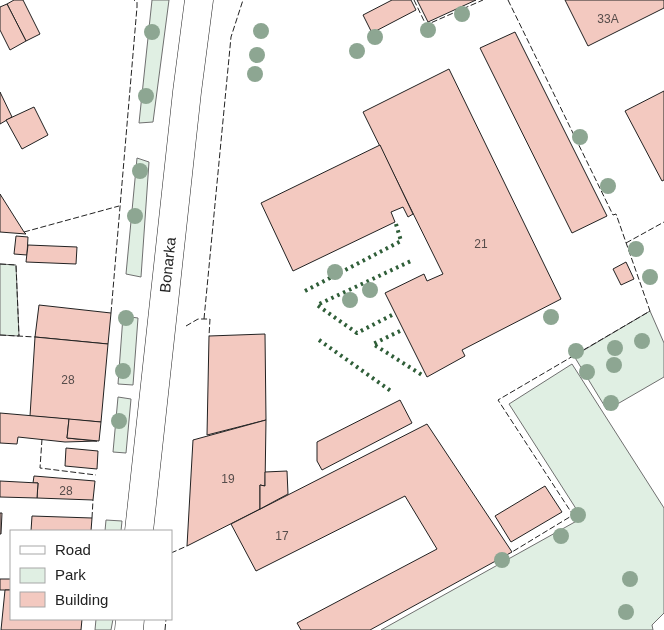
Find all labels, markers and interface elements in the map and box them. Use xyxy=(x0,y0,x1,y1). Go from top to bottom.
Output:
house number: 33A xyxy=(597,12,619,26)
street label: Bonarka xyxy=(156,236,179,294)
house number: 21 xyxy=(474,237,488,251)
house number: 28 xyxy=(61,373,75,387)
house number: 19 xyxy=(221,472,235,486)
house number: 28 xyxy=(59,484,73,498)
house number: 17 xyxy=(275,529,289,543)
legend xyxy=(10,530,172,620)
text: Road xyxy=(55,541,91,558)
text: Park xyxy=(55,566,86,583)
text: Building xyxy=(55,591,108,608)

